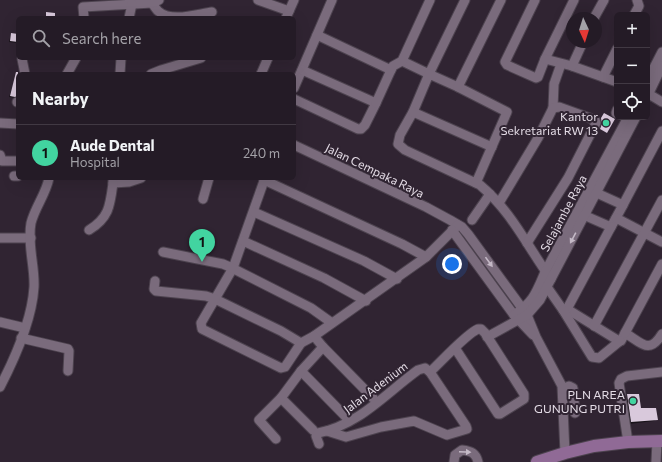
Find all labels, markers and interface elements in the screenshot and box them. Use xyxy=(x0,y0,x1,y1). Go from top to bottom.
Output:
north arrow xyxy=(566,12,602,48)
map controls xyxy=(614,12,650,120)
button: + xyxy=(614,12,650,48)
search box xyxy=(16,16,296,60)
icon: search xyxy=(30,27,52,49)
text: Search here xyxy=(62,29,141,47)
button: − xyxy=(614,48,650,84)
button: locate xyxy=(614,84,650,120)
text: Nearby xyxy=(32,88,89,109)
place label: Kantor Sekretariat RW 13 xyxy=(500,109,598,137)
marker: Kantor Sekretariat RW 13 xyxy=(601,118,611,128)
text: Aude Dental xyxy=(70,136,155,154)
street label: Jalan Cempaka Raya xyxy=(323,140,427,201)
text: 1 xyxy=(42,145,48,161)
text: 240 m xyxy=(243,145,280,161)
text: Hospital xyxy=(70,154,120,170)
street label: Selajambe Raya xyxy=(537,172,589,254)
pin: 1 xyxy=(189,229,215,262)
one-way arrow xyxy=(569,233,576,244)
your location xyxy=(442,254,462,274)
one-way arrow xyxy=(485,257,493,267)
street label: Jalan Adenium xyxy=(340,358,410,416)
place label: PLN AREA GUNUNG PUTRI xyxy=(534,387,625,415)
marker: PLN AREA GUNUNG PUTRI xyxy=(628,396,638,406)
one-way arrow xyxy=(459,448,471,455)

